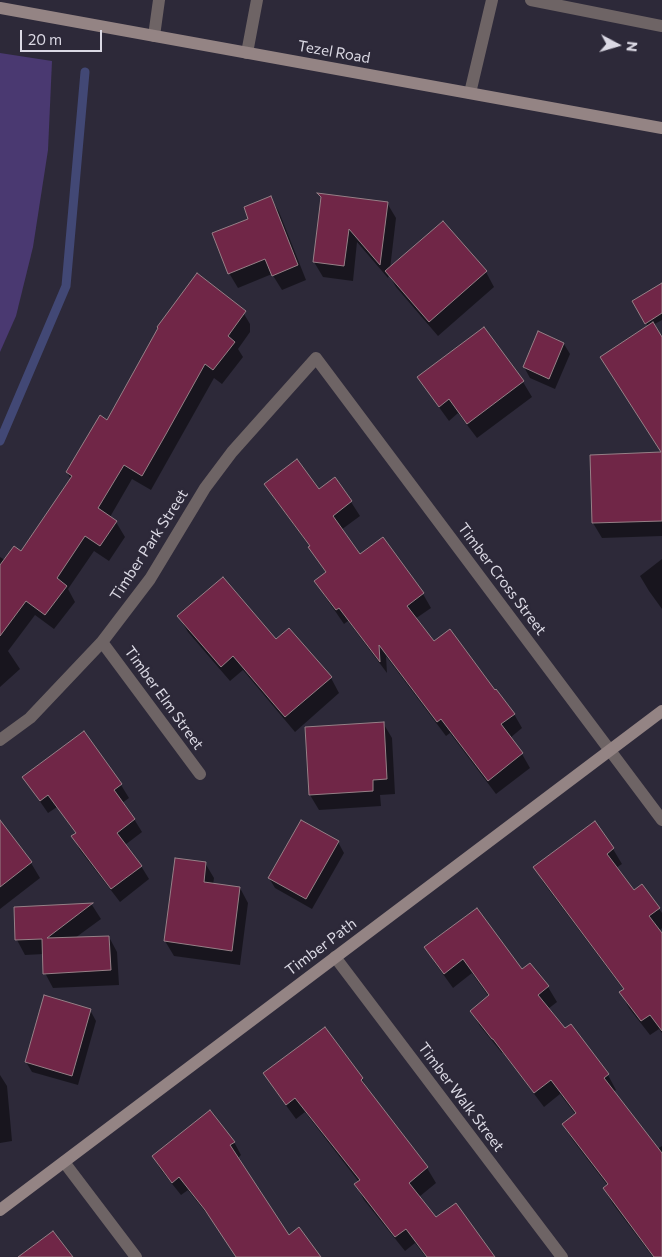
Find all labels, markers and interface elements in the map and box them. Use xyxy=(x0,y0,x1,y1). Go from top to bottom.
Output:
scale bar xyxy=(22,20,105,52)
north arrow xyxy=(592,20,642,70)
text: 20 m xyxy=(28,30,62,48)
street label: Tezel Road xyxy=(296,37,372,67)
text: N xyxy=(623,41,641,53)
street label: Timber Park Street xyxy=(106,486,192,604)
street label: Timber Cross Street xyxy=(454,519,550,639)
street label: Timber Elm Street xyxy=(120,643,208,753)
street label: Timber Path xyxy=(282,914,360,980)
street label: Timber Walk Street xyxy=(414,1039,508,1155)

